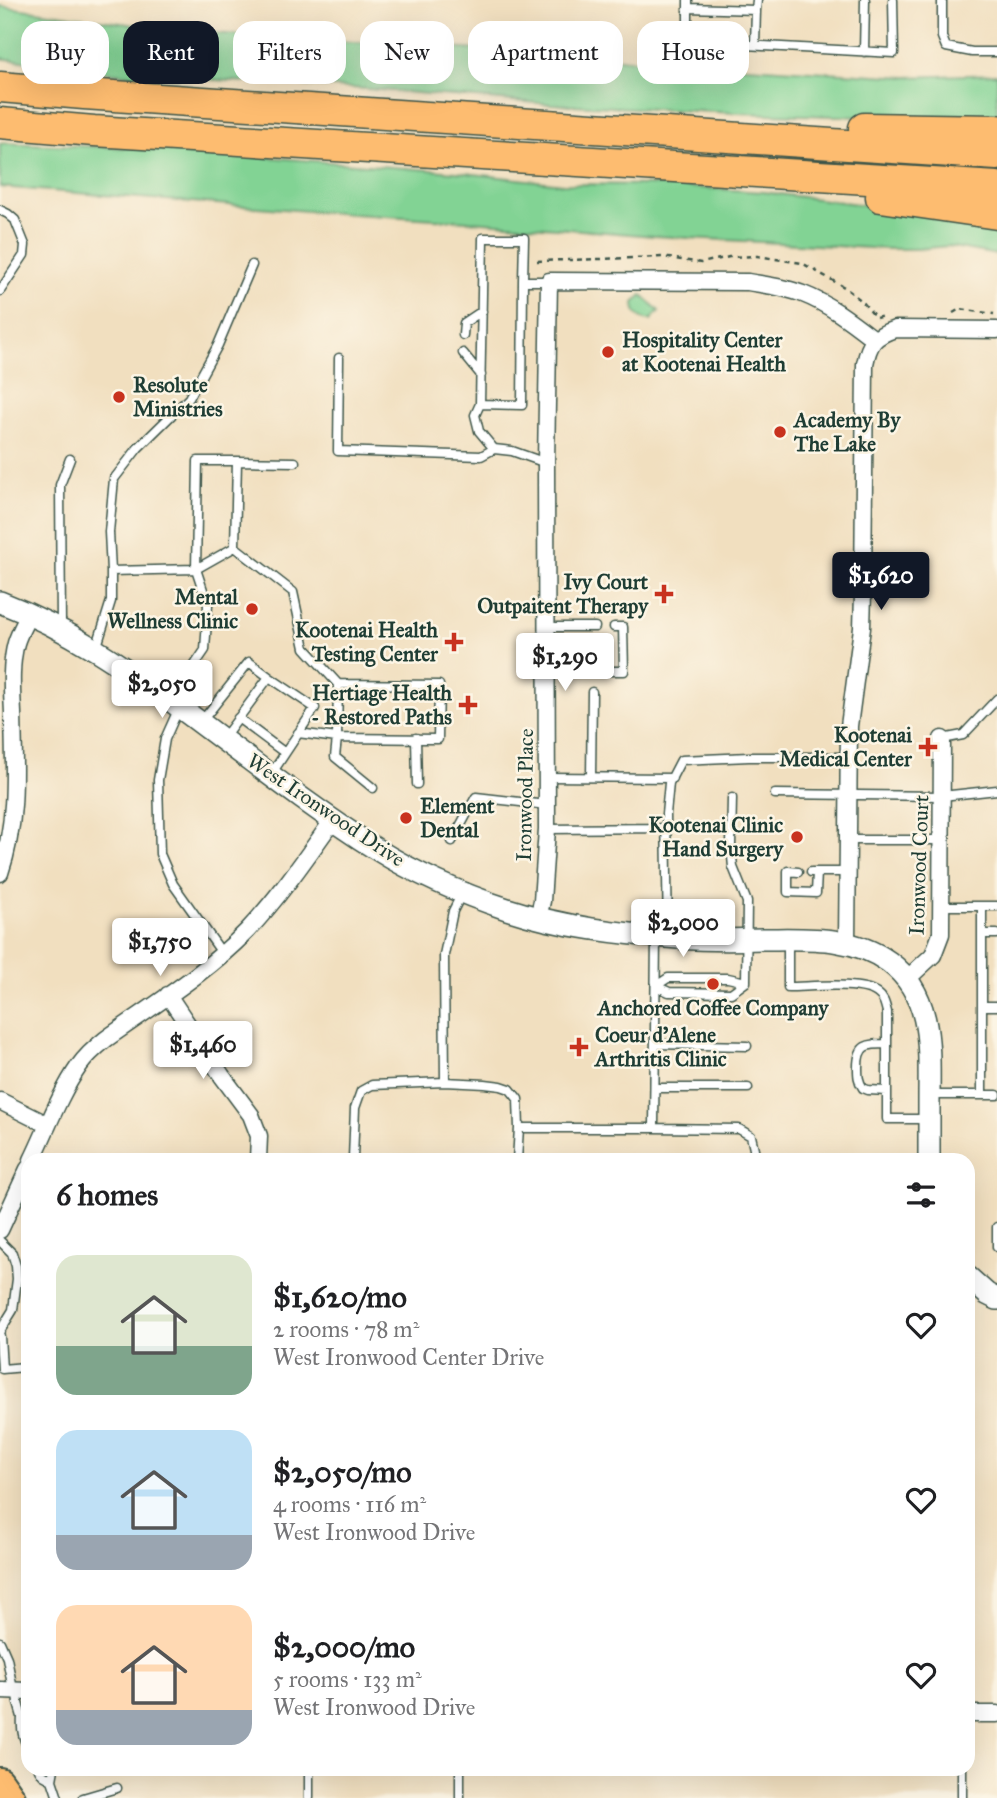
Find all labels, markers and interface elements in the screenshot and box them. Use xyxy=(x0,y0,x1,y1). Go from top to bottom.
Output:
chip: Buy xyxy=(21,21,109,84)
chip: Rent xyxy=(123,21,219,84)
chip: Filters xyxy=(233,21,346,84)
chip: New xyxy=(360,21,454,84)
chip: Apartment xyxy=(468,21,623,84)
chip: House xyxy=(637,21,749,84)
place label: Hospitality Center at Kootenai Health xyxy=(622,327,786,377)
marker: Hospitality Center at Kootenai Health xyxy=(600,344,616,360)
place label: Resolute Ministries xyxy=(133,372,223,422)
marker: Resolute Ministries xyxy=(111,389,127,405)
place label: Academy By The Lake xyxy=(792,407,901,457)
marker: Academy By The Lake xyxy=(772,424,788,440)
pin: $1,620 xyxy=(824,552,938,612)
text: $1,620 xyxy=(848,561,914,589)
place label: Ivy Court Outpaitent Therapy xyxy=(477,569,649,619)
place label: Mental Wellness Clinic xyxy=(107,584,239,634)
marker: Ivy Court Outpaitent Therapy xyxy=(654,584,674,604)
marker: Mental Wellness Clinic xyxy=(244,601,260,617)
place label: Kootenai Health Testing Center xyxy=(295,617,439,667)
marker: Kootenai Health Testing Center xyxy=(444,632,464,652)
pin: $1,290 xyxy=(508,634,622,693)
text: $1,290 xyxy=(532,642,598,670)
pin: $2,050 xyxy=(105,660,219,720)
text: $2,050 xyxy=(127,669,197,697)
place label: Hertiage Health - Restored Paths xyxy=(311,680,452,730)
marker: Hertiage Health - Restored Paths xyxy=(458,695,478,715)
place label: Kootenai Medical Center xyxy=(779,722,913,772)
street label: Ironwood Place xyxy=(511,728,539,862)
marker: Kootenai Medical Center xyxy=(918,737,938,757)
street label: West Ironwood Drive xyxy=(242,748,410,873)
place label: Element Dental xyxy=(420,793,495,843)
street label: Ironwood Court xyxy=(904,794,934,936)
marker: Element Dental xyxy=(398,810,414,826)
place label: Kootenai Clinic Hand Surgery xyxy=(649,812,784,862)
marker: Kootenai Clinic Hand Surgery xyxy=(789,829,805,845)
pin: $2,000 xyxy=(626,900,740,959)
text: $2,000 xyxy=(647,908,719,936)
pin: $1,750 xyxy=(103,918,217,978)
text: $1,750 xyxy=(128,927,192,955)
marker: Anchored Coffee Company xyxy=(705,976,721,992)
place label: Anchored Coffee Company xyxy=(596,995,829,1021)
pin: $1,460 xyxy=(146,1021,260,1081)
place label: Coeur d'Alene Arthritis Clinic xyxy=(593,1022,727,1072)
text: $1,460 xyxy=(169,1030,237,1058)
marker: Coeur d'Alene Arthritis Clinic xyxy=(569,1037,589,1057)
icon: filters xyxy=(902,1176,940,1214)
text: 6 homes xyxy=(56,1177,158,1213)
text: $1,620/mo xyxy=(273,1279,407,1315)
icon: home xyxy=(112,1283,196,1367)
icon: heart xyxy=(902,1306,940,1344)
text: 2 rooms · 78 m² xyxy=(273,1315,419,1343)
text: West Ironwood Center Drive xyxy=(273,1343,544,1371)
text: $2,050/mo xyxy=(273,1454,412,1490)
icon: home xyxy=(112,1458,196,1542)
icon: heart xyxy=(902,1481,940,1519)
text: 4 rooms · 116 m² xyxy=(273,1490,426,1518)
text: West Ironwood Drive xyxy=(273,1518,475,1546)
text: $2,000/mo xyxy=(273,1629,415,1665)
icon: home xyxy=(112,1633,196,1717)
icon: heart xyxy=(902,1656,940,1694)
text: 5 rooms · 133 m² xyxy=(273,1665,422,1693)
text: West Ironwood Drive xyxy=(273,1693,475,1721)

